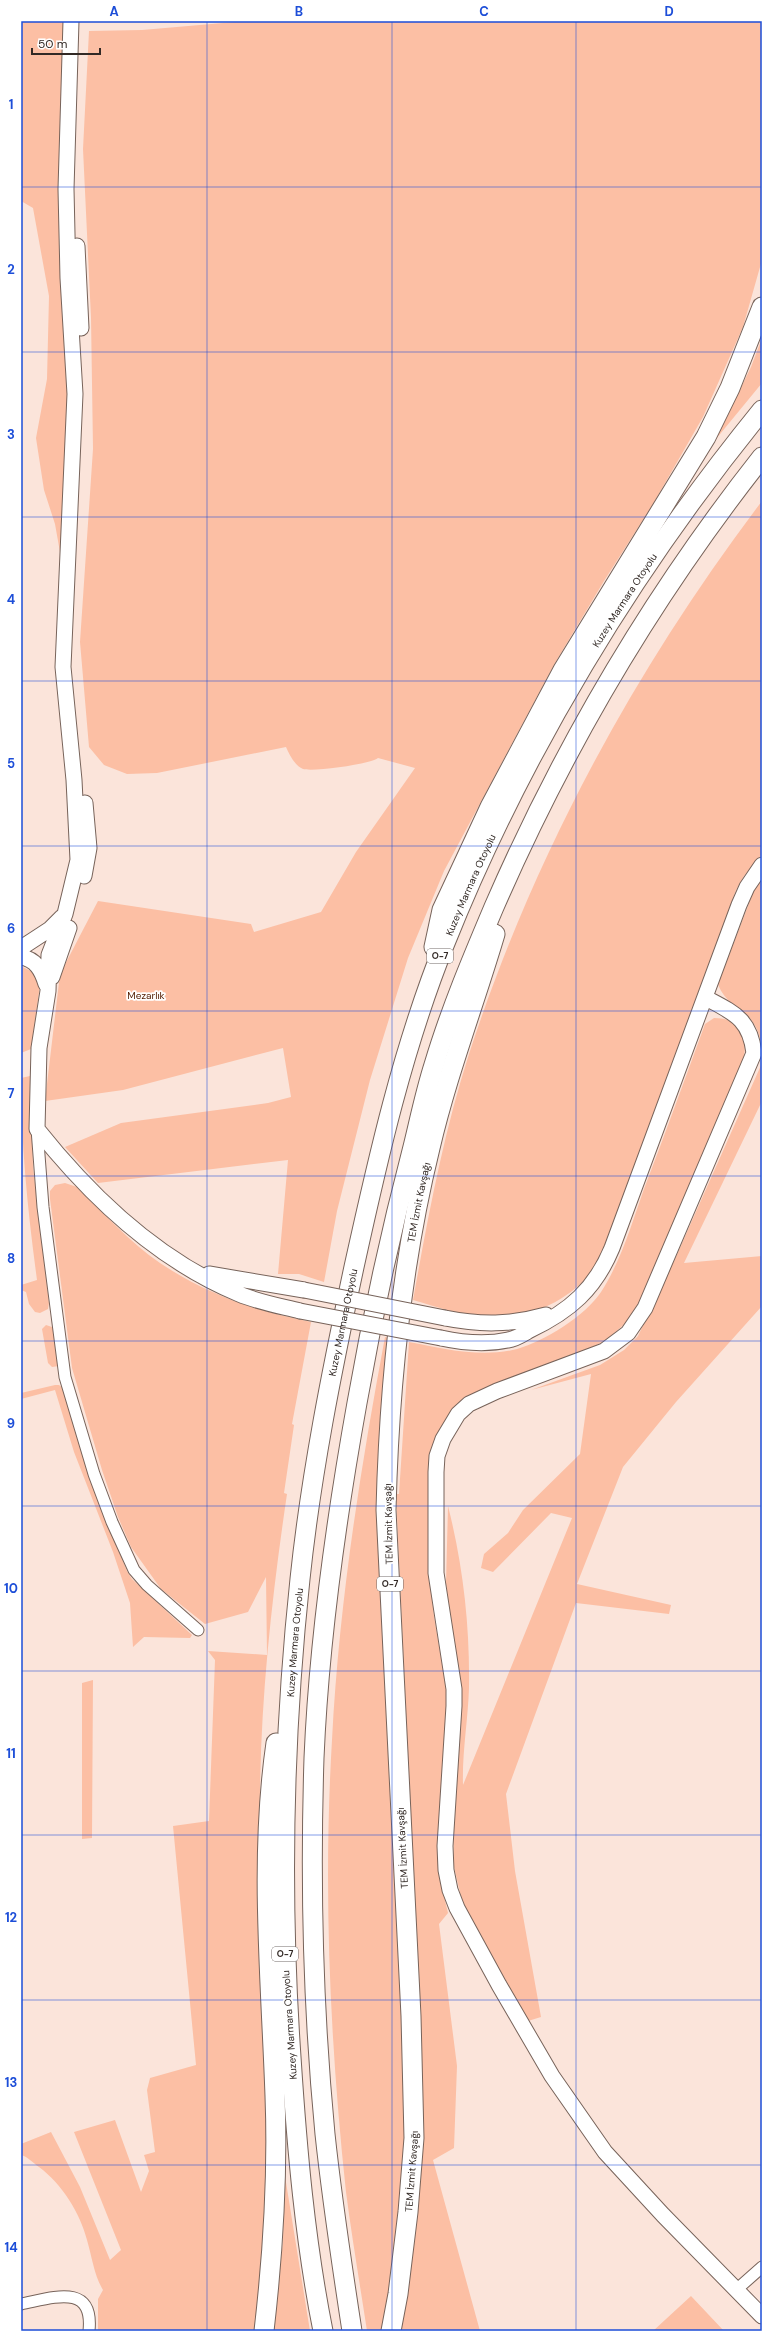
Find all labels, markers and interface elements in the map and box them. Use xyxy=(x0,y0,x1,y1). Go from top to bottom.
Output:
text: A xyxy=(109,3,119,20)
text: B xyxy=(295,3,303,20)
text: C xyxy=(479,3,489,20)
text: D xyxy=(664,3,674,20)
scale bar xyxy=(32,30,100,56)
text: 50 m xyxy=(38,36,67,52)
text: 1 xyxy=(9,96,13,113)
text: 2 xyxy=(7,261,15,278)
text: 3 xyxy=(7,426,15,443)
street label: Kuzey Marmara Otoyolu xyxy=(590,551,660,650)
text: 4 xyxy=(7,591,15,608)
text: 5 xyxy=(7,755,15,772)
street label: Kuzey Marmara Otoyolu xyxy=(443,832,499,938)
text: 6 xyxy=(7,920,15,937)
road number: O-7 xyxy=(427,949,453,963)
park label: Mezarlık xyxy=(127,989,165,1002)
text: 7 xyxy=(8,1085,15,1102)
street label: TEM İzmit Kavşağı xyxy=(405,1161,433,1243)
text: 8 xyxy=(7,1250,15,1267)
street label: Kuzey Marmara Otoyolu xyxy=(326,1267,361,1377)
text: 9 xyxy=(7,1415,15,1432)
street label: TEM İzmit Kavşağı xyxy=(381,1483,396,1565)
road number: O-7 xyxy=(377,1577,403,1591)
text: 10 xyxy=(4,1580,18,1597)
street label: Kuzey Marmara Otoyolu xyxy=(284,1587,306,1698)
text: 11 xyxy=(6,1745,16,1762)
street label: TEM İzmit Kavşağı xyxy=(394,1807,411,1889)
text: 12 xyxy=(5,1909,17,1926)
road number: O-7 xyxy=(272,1947,298,1961)
street label: Kuzey Marmara Otoyolu xyxy=(279,1970,300,2080)
text: 13 xyxy=(5,2074,17,2091)
street label: TEM İzmit Kavşağı xyxy=(402,2131,421,2213)
text: 14 xyxy=(4,2239,18,2256)

